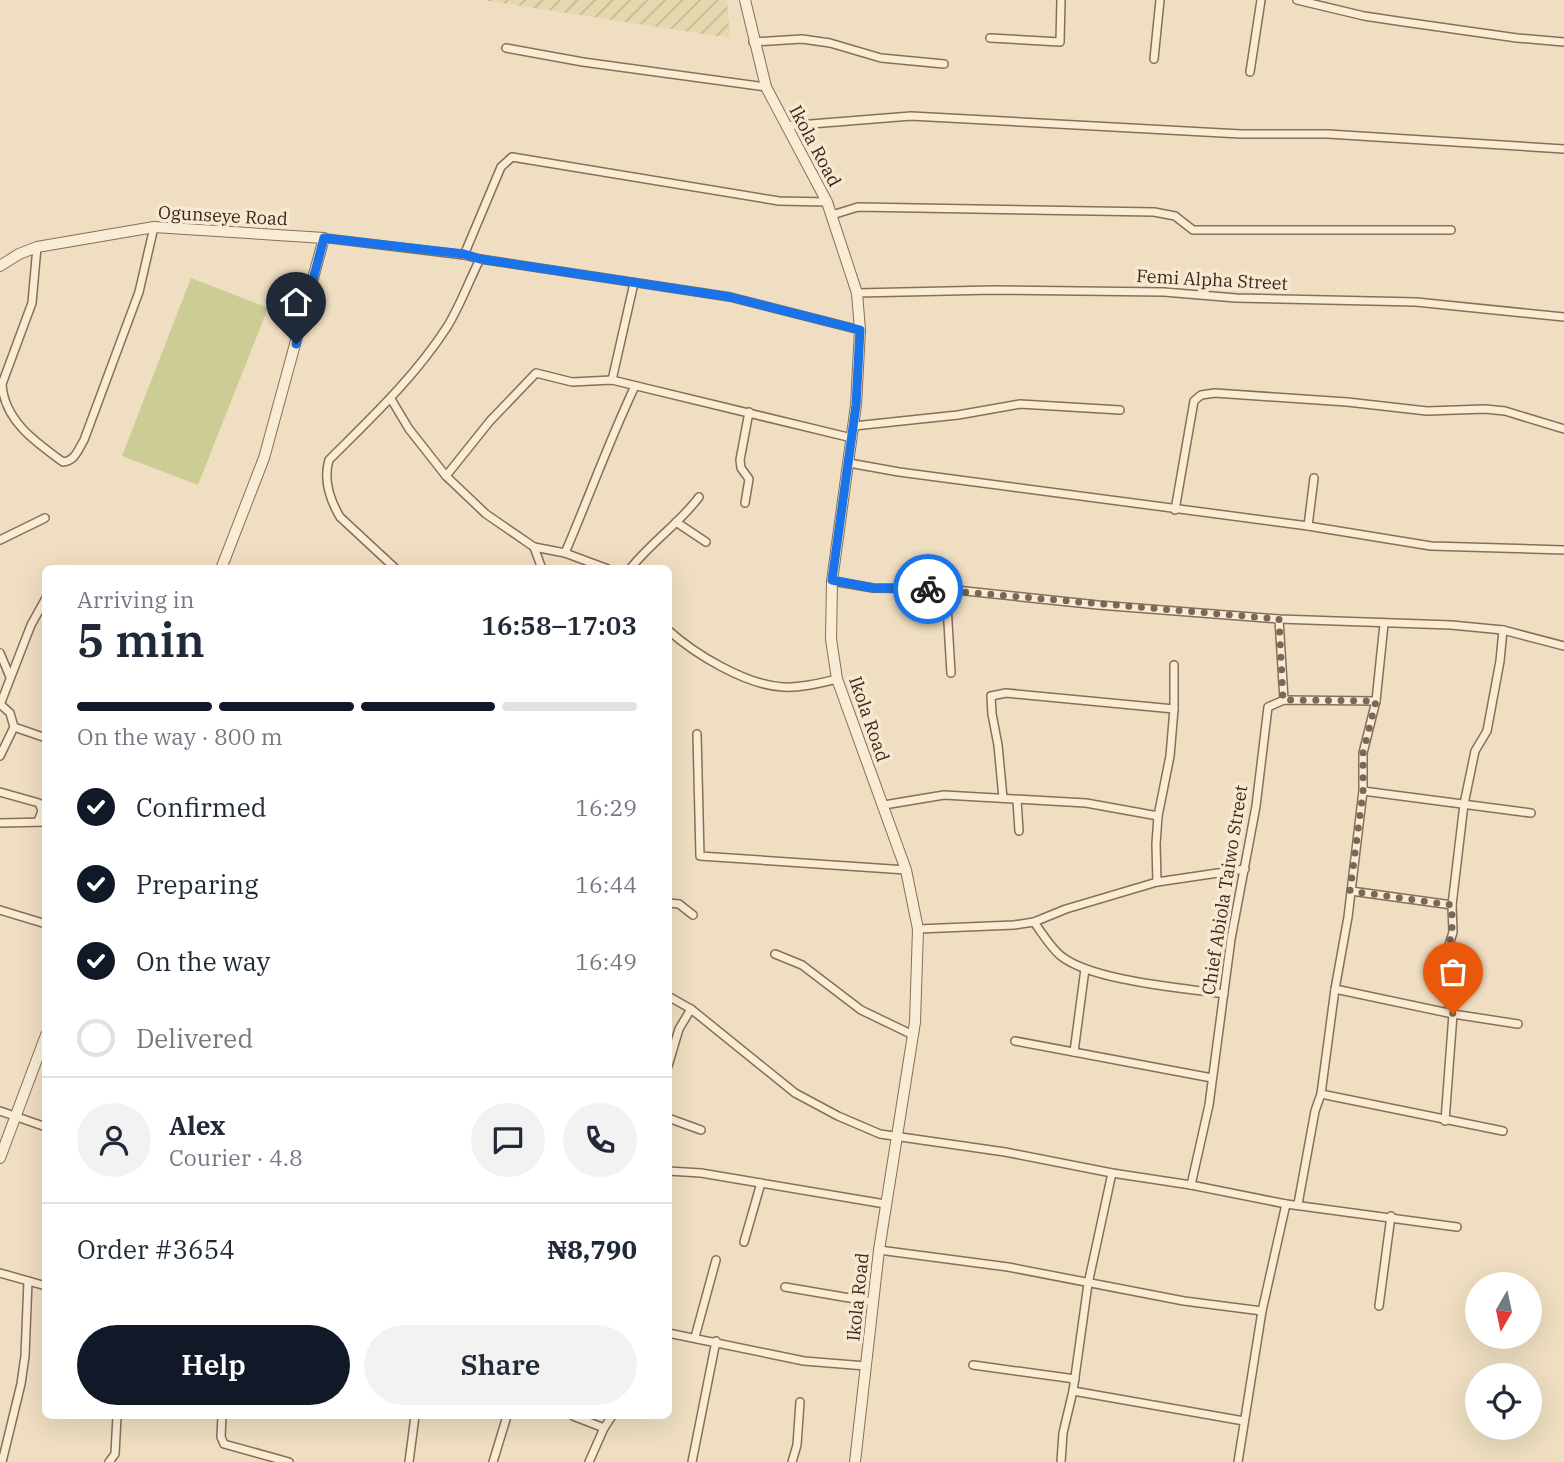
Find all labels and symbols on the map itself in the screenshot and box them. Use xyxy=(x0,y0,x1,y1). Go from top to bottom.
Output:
street label: Ikola Road xyxy=(784,101,846,190)
street label: Ogunseye Road xyxy=(158,201,289,230)
street label: Femi Alpha Street xyxy=(1136,264,1288,295)
pin xyxy=(266,272,326,344)
courier xyxy=(893,554,963,624)
street label: Ikola Road xyxy=(844,673,895,765)
street label: Chief Abiola Taiwo Street xyxy=(1197,783,1252,997)
pin xyxy=(1423,942,1483,1014)
street label: Ikola Road xyxy=(841,1251,874,1342)
north arrow xyxy=(1465,1272,1542,1349)

